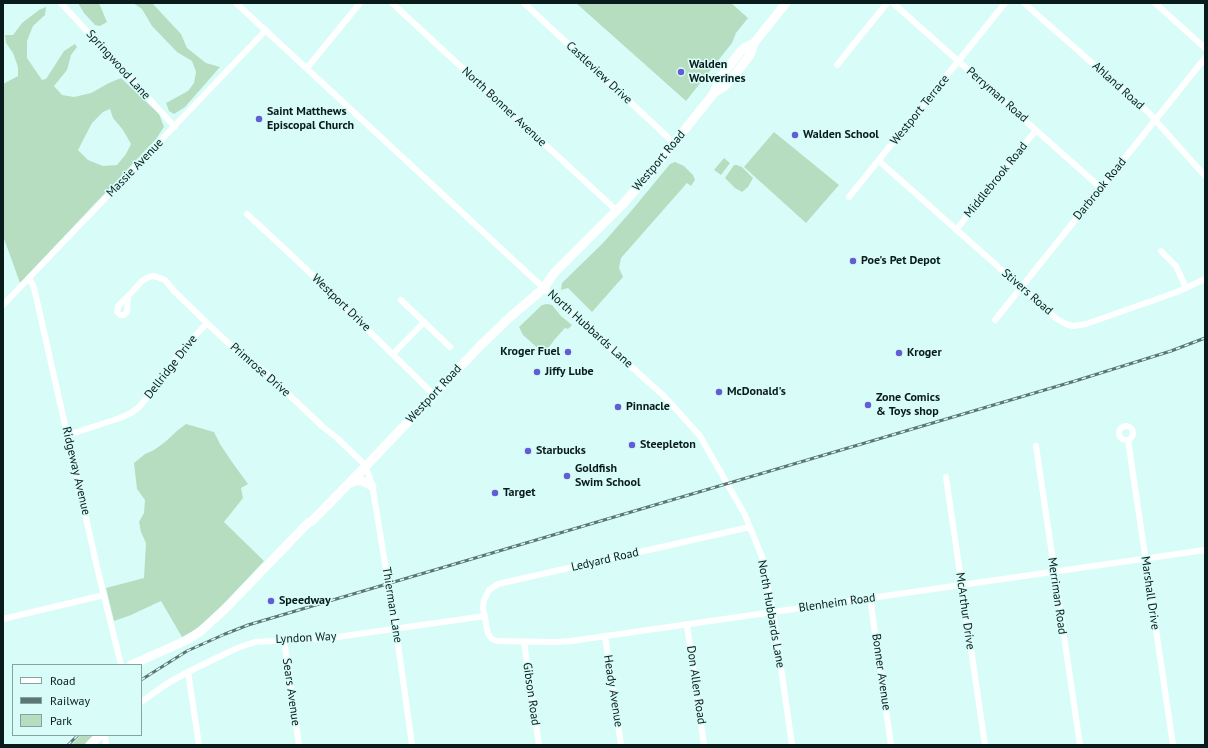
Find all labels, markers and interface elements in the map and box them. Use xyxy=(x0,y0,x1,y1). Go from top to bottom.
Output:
street label: Springwood Lane xyxy=(83,27,153,103)
street label: Castleview Drive xyxy=(563,39,635,107)
place label: Walden Wolverines xyxy=(689,58,746,86)
street label: Ahland Road xyxy=(1089,59,1147,113)
street label: North Bonner Avenue xyxy=(459,64,549,150)
street label: Perryman Road xyxy=(963,64,1031,126)
marker: Walden Wolverines xyxy=(676,67,686,77)
street label: Westport Terrace xyxy=(887,72,953,148)
place label: Saint Matthews Episcopal Church xyxy=(267,105,354,133)
marker: Saint Matthews Episcopal Church xyxy=(254,114,264,124)
street label: Westport Road xyxy=(629,128,689,194)
place label: Walden School xyxy=(803,128,879,142)
marker: Walden School xyxy=(790,130,800,140)
street label: Massie Avenue xyxy=(104,136,166,200)
street label: Middlebrook Road xyxy=(961,139,1031,221)
street label: Darbrook Road xyxy=(1071,155,1129,223)
place label: Poe's Pet Depot xyxy=(861,254,940,268)
marker: Poe's Pet Depot xyxy=(848,256,858,266)
street label: Stivers Road xyxy=(998,266,1056,318)
street label: Westport Drive xyxy=(309,271,373,335)
street label: North Hubbards Lane xyxy=(544,287,636,371)
street label: Dellridge Drive xyxy=(142,332,200,402)
street label: Primrose Drive xyxy=(227,340,293,400)
place label: Kroger Fuel xyxy=(500,345,560,359)
place label: Kroger xyxy=(907,346,942,360)
marker: Kroger Fuel xyxy=(563,347,573,357)
marker: Kroger xyxy=(894,348,904,358)
street label: Westport Road xyxy=(403,362,465,426)
place label: Jiffy Lube xyxy=(545,365,594,379)
marker: Jiffy Lube xyxy=(532,367,542,377)
place label: McDonald's xyxy=(727,385,786,399)
marker: McDonald's xyxy=(714,387,724,397)
place label: Zone Comics & Toys shop xyxy=(876,391,940,419)
place label: Pinnacle xyxy=(626,400,670,414)
marker: Zone Comics & Toys shop xyxy=(863,400,873,410)
marker: Pinnacle xyxy=(613,402,623,412)
street label: Ridgeway Avenue xyxy=(59,425,93,517)
place label: Steepleton xyxy=(640,438,696,452)
marker: Steepleton xyxy=(627,440,637,450)
place label: Starbucks xyxy=(536,444,586,458)
marker: Starbucks xyxy=(523,446,533,456)
place label: Goldfish Swim School xyxy=(575,462,640,490)
marker: Goldfish Swim School xyxy=(562,471,572,481)
place label: Target xyxy=(503,486,535,500)
marker: Target xyxy=(490,488,500,498)
street label: Ledyard Road xyxy=(570,545,640,575)
street label: Marshall Drive xyxy=(1138,555,1162,631)
street label: Merriman Road xyxy=(1044,556,1070,636)
street label: North Hubbards Lane xyxy=(754,559,788,669)
street label: Thierman Lane xyxy=(379,566,405,644)
street label: McArthur Drive xyxy=(952,572,978,650)
street label: Blenheim Road xyxy=(798,590,876,616)
place label: Speedway xyxy=(279,594,331,608)
marker: Speedway xyxy=(266,596,276,606)
street label: Lyndon Way xyxy=(275,629,337,647)
street label: Bonner Avenue xyxy=(868,633,894,711)
street label: Don Allen Road xyxy=(683,645,709,725)
street label: Heady Avenue xyxy=(600,654,626,728)
street label: Sears Avenue xyxy=(279,657,303,727)
street label: Gibson Road xyxy=(519,661,543,727)
legend xyxy=(12,664,142,736)
text: Road xyxy=(50,673,75,688)
text: Railway xyxy=(50,693,90,708)
text: Park xyxy=(50,713,72,728)

